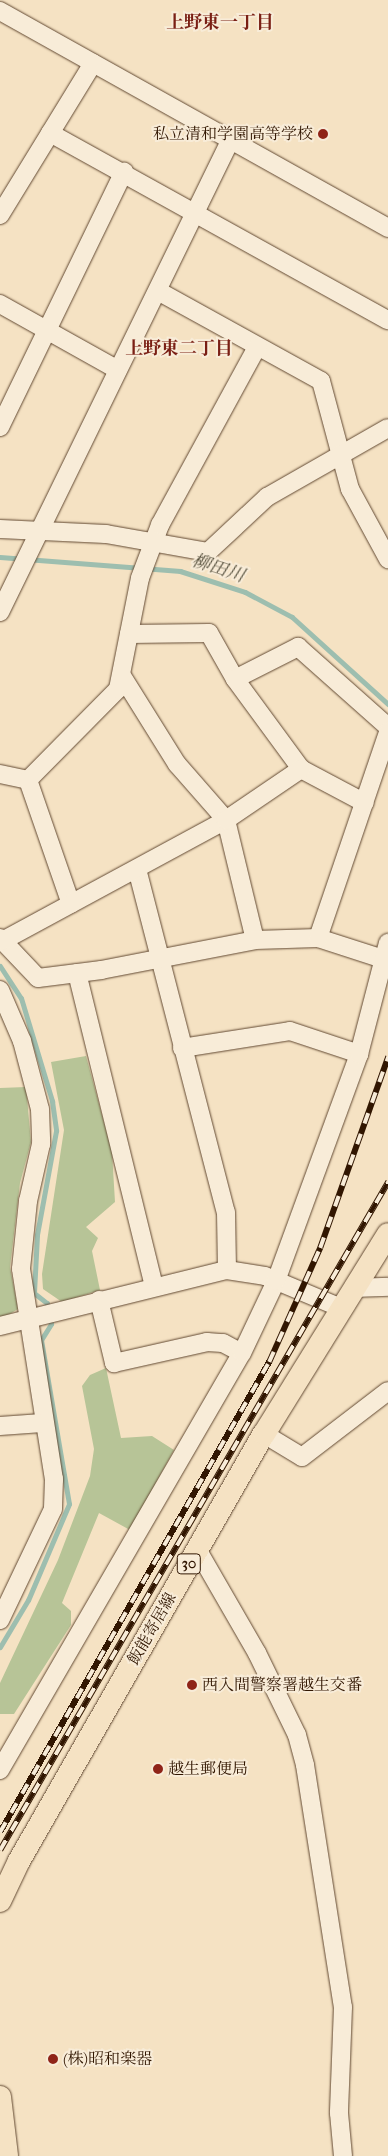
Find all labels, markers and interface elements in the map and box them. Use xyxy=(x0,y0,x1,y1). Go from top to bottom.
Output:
district label: 上野東一丁目 xyxy=(166,12,274,34)
place label: 私立清和学園高等学校 xyxy=(153,124,313,144)
marker: 私立清和学園高等学校 xyxy=(317,128,329,140)
district label: 上野東二丁目 xyxy=(125,338,233,360)
water label: 柳田川 xyxy=(189,550,247,588)
road number: 30 xyxy=(176,1552,202,1576)
street label: 飯能寄居線 xyxy=(124,1590,180,1668)
place label: 西入間警察署越生交番 xyxy=(202,1675,362,1695)
marker: 西入間警察署越生交番 xyxy=(186,1679,198,1691)
place label: 越生郵便局 xyxy=(168,1759,248,1779)
marker: 越生郵便局 xyxy=(152,1763,164,1775)
place label: (株)昭和楽器 xyxy=(63,2049,152,2069)
marker: (株)昭和楽器 xyxy=(47,2053,59,2065)

